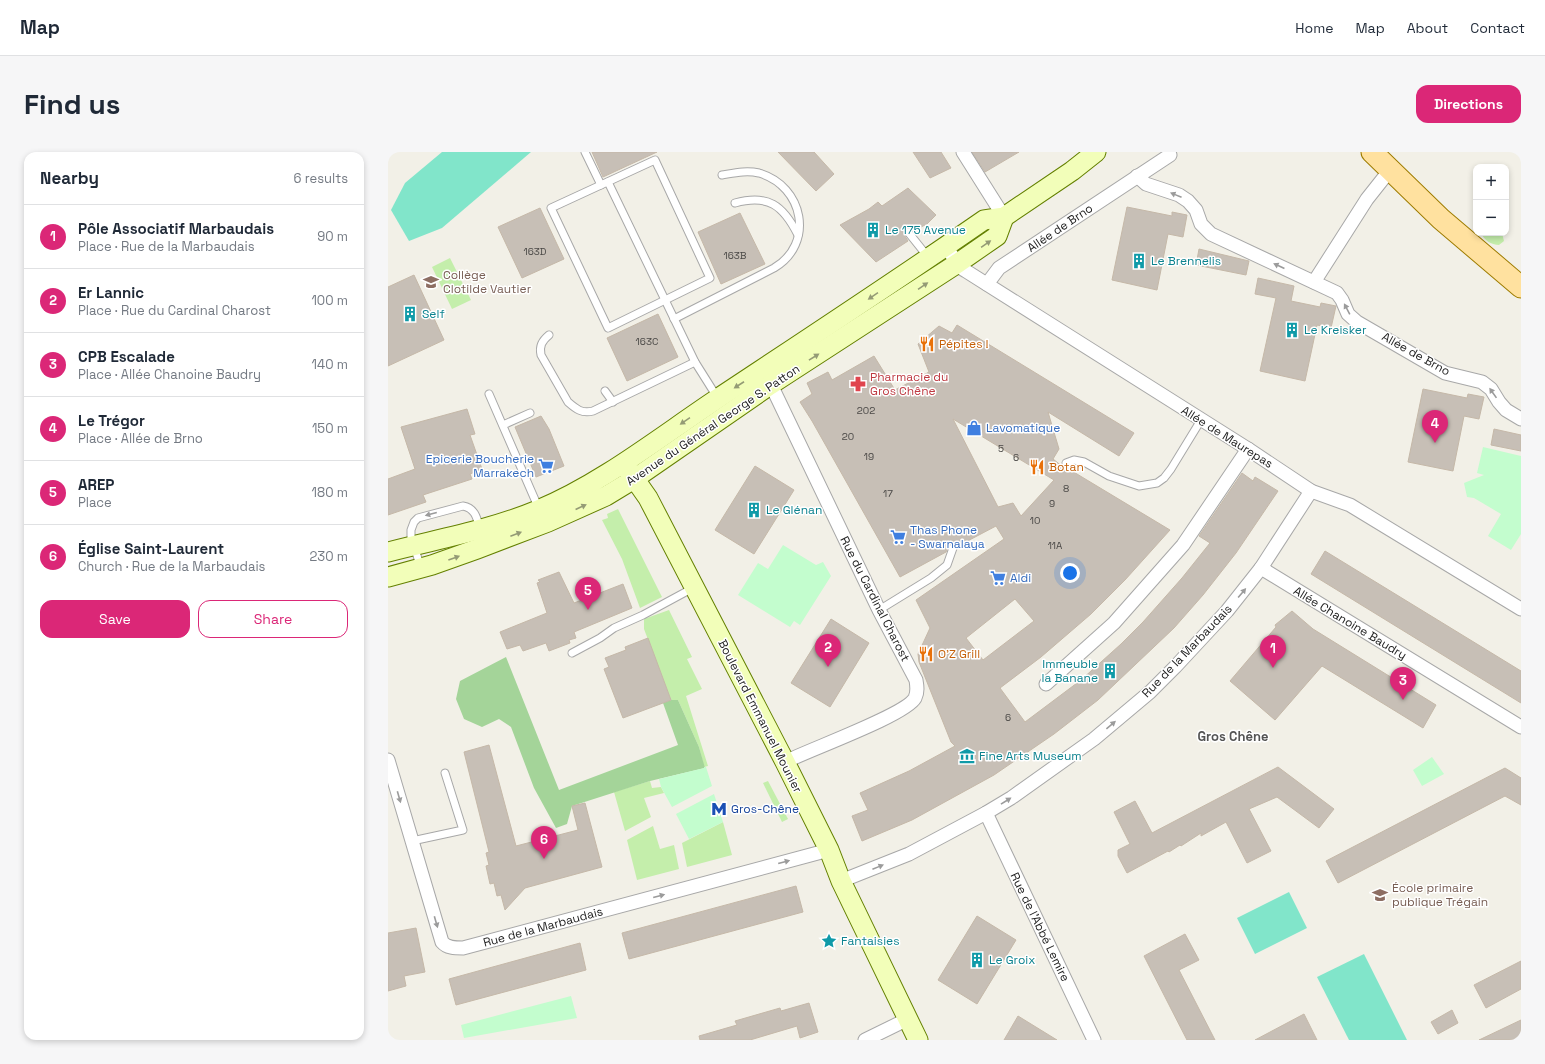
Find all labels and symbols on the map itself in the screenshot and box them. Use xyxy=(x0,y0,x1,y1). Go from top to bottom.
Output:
one-way arrow xyxy=(1170,191,1182,198)
street label: Allée de Brno xyxy=(1024,200,1096,256)
building icon: Le 175 Avenue xyxy=(864,221,882,239)
place label: Le 175 Avenue xyxy=(885,222,966,238)
one-way arrow xyxy=(980,239,991,248)
house number: 163D xyxy=(524,245,547,258)
house number: 163B xyxy=(724,249,747,262)
building icon: Le Brennelis xyxy=(1130,252,1148,270)
place label: Le Brennelis xyxy=(1151,253,1221,269)
one-way arrow xyxy=(1273,263,1285,269)
place label: Collège Clotilde Vautier xyxy=(443,267,532,297)
school or university icon: Collège Clotilde Vautier xyxy=(422,273,440,291)
one-way arrow xyxy=(918,282,928,290)
one-way arrow xyxy=(868,292,878,300)
one-way arrow xyxy=(1344,303,1350,315)
building icon: Self xyxy=(401,305,419,323)
place label: Self xyxy=(422,306,445,322)
building icon: Le Kreisker xyxy=(1283,321,1301,339)
place label: Le Kreisker xyxy=(1304,322,1367,338)
street label: Allée de Brno xyxy=(1379,329,1453,379)
house number: 163C xyxy=(636,335,658,348)
restaurant icon: Pépites ! xyxy=(918,335,936,353)
place label: Pépites ! xyxy=(939,336,989,352)
one-way arrow xyxy=(809,353,819,361)
street label: Avenue du Général George S. Patton xyxy=(623,361,803,489)
place label: Pharmacie du Gros Chêne xyxy=(870,369,948,399)
pharmacy icon: Pharmacie du Gros Chêne xyxy=(849,375,867,393)
one-way arrow xyxy=(734,381,744,389)
one-way arrow xyxy=(1489,388,1497,398)
street label: Allée de Maurepas xyxy=(1178,402,1276,472)
house number: 202 xyxy=(857,404,875,417)
pin: 4 xyxy=(1422,410,1448,443)
one-way arrow xyxy=(679,417,691,424)
shop icon: Lavomatique xyxy=(965,419,983,437)
place label: Lavomatique xyxy=(986,420,1060,436)
house number: 20 xyxy=(842,430,854,443)
house number: 5 xyxy=(998,442,1004,455)
house number: 19 xyxy=(864,450,874,463)
place label: Epicerie Boucherie Marrakech xyxy=(426,451,534,481)
house number: 6 xyxy=(1013,451,1019,464)
supermarket icon: Epicerie Boucherie Marrakech xyxy=(537,457,555,475)
restaurant icon: Botan xyxy=(1028,458,1046,476)
place label: Botan xyxy=(1049,459,1084,475)
house number: 8 xyxy=(1063,482,1069,495)
house number: 17 xyxy=(883,487,893,500)
house number: 9 xyxy=(1049,497,1055,510)
building icon: Le Glénan xyxy=(745,501,763,519)
place label: Le Glénan xyxy=(766,502,822,518)
one-way arrow xyxy=(576,504,587,510)
one-way arrow xyxy=(425,511,437,517)
house number: 10 xyxy=(1030,514,1040,527)
place label: Thas Phone - Swarnalaya xyxy=(910,522,985,552)
supermarket icon: Thas Phone - Swarnalaya xyxy=(889,528,907,546)
one-way arrow xyxy=(510,531,522,537)
street label: Rue du Cardinal Charost xyxy=(836,534,914,664)
house number: 11A xyxy=(1048,539,1063,552)
one-way arrow xyxy=(448,555,460,561)
your location xyxy=(1060,563,1080,583)
supermarket icon: Aldi xyxy=(989,569,1007,587)
place label: Aldi xyxy=(1010,570,1031,586)
pin: 5 xyxy=(575,577,601,610)
street label: Allée Chanoine Baudry xyxy=(1290,583,1410,663)
one-way arrow xyxy=(1237,588,1246,599)
street label: Rue de la Marbaudais xyxy=(1138,601,1236,701)
pin: 2 xyxy=(815,634,841,667)
pin: 1 xyxy=(1260,635,1286,668)
street label: Boulevard Emmanuel Mounier xyxy=(714,637,806,796)
restaurant icon: O'Z Grill xyxy=(917,645,935,663)
place label: O'Z Grill xyxy=(938,646,980,662)
place label: Immeuble la Banane xyxy=(1042,656,1098,686)
building icon: Immeuble la Banane xyxy=(1101,662,1119,680)
pin: 3 xyxy=(1390,667,1416,700)
house number: 6 xyxy=(1005,711,1011,724)
one-way arrow xyxy=(1105,720,1116,729)
district label: Gros Chêne xyxy=(1198,728,1268,745)
museum icon: Fine Arts Museum xyxy=(958,747,976,765)
place label: Fine Arts Museum xyxy=(979,748,1082,764)
one-way arrow xyxy=(396,791,402,803)
one-way arrow xyxy=(1001,797,1011,805)
metro station icon: Gros-Chêne xyxy=(710,800,728,818)
place label: Gros-Chêne xyxy=(731,801,799,817)
pin: 6 xyxy=(531,826,557,859)
one-way arrow xyxy=(779,859,791,865)
one-way arrow xyxy=(872,863,884,869)
street label: Rue de l'Abbé Lemire xyxy=(1007,870,1073,984)
place label: École primaire publique Trégain xyxy=(1392,880,1488,910)
school or university icon: École primaire publique Trégain xyxy=(1371,886,1389,904)
one-way arrow xyxy=(653,893,665,899)
street label: Rue de la Marbaudais xyxy=(481,903,605,951)
one-way arrow xyxy=(433,916,439,928)
place icon: Fantaisies xyxy=(820,932,838,950)
place label: Fantaisies xyxy=(841,933,900,949)
building icon: Le Groix xyxy=(968,951,986,969)
place label: Le Groix xyxy=(989,952,1035,968)

